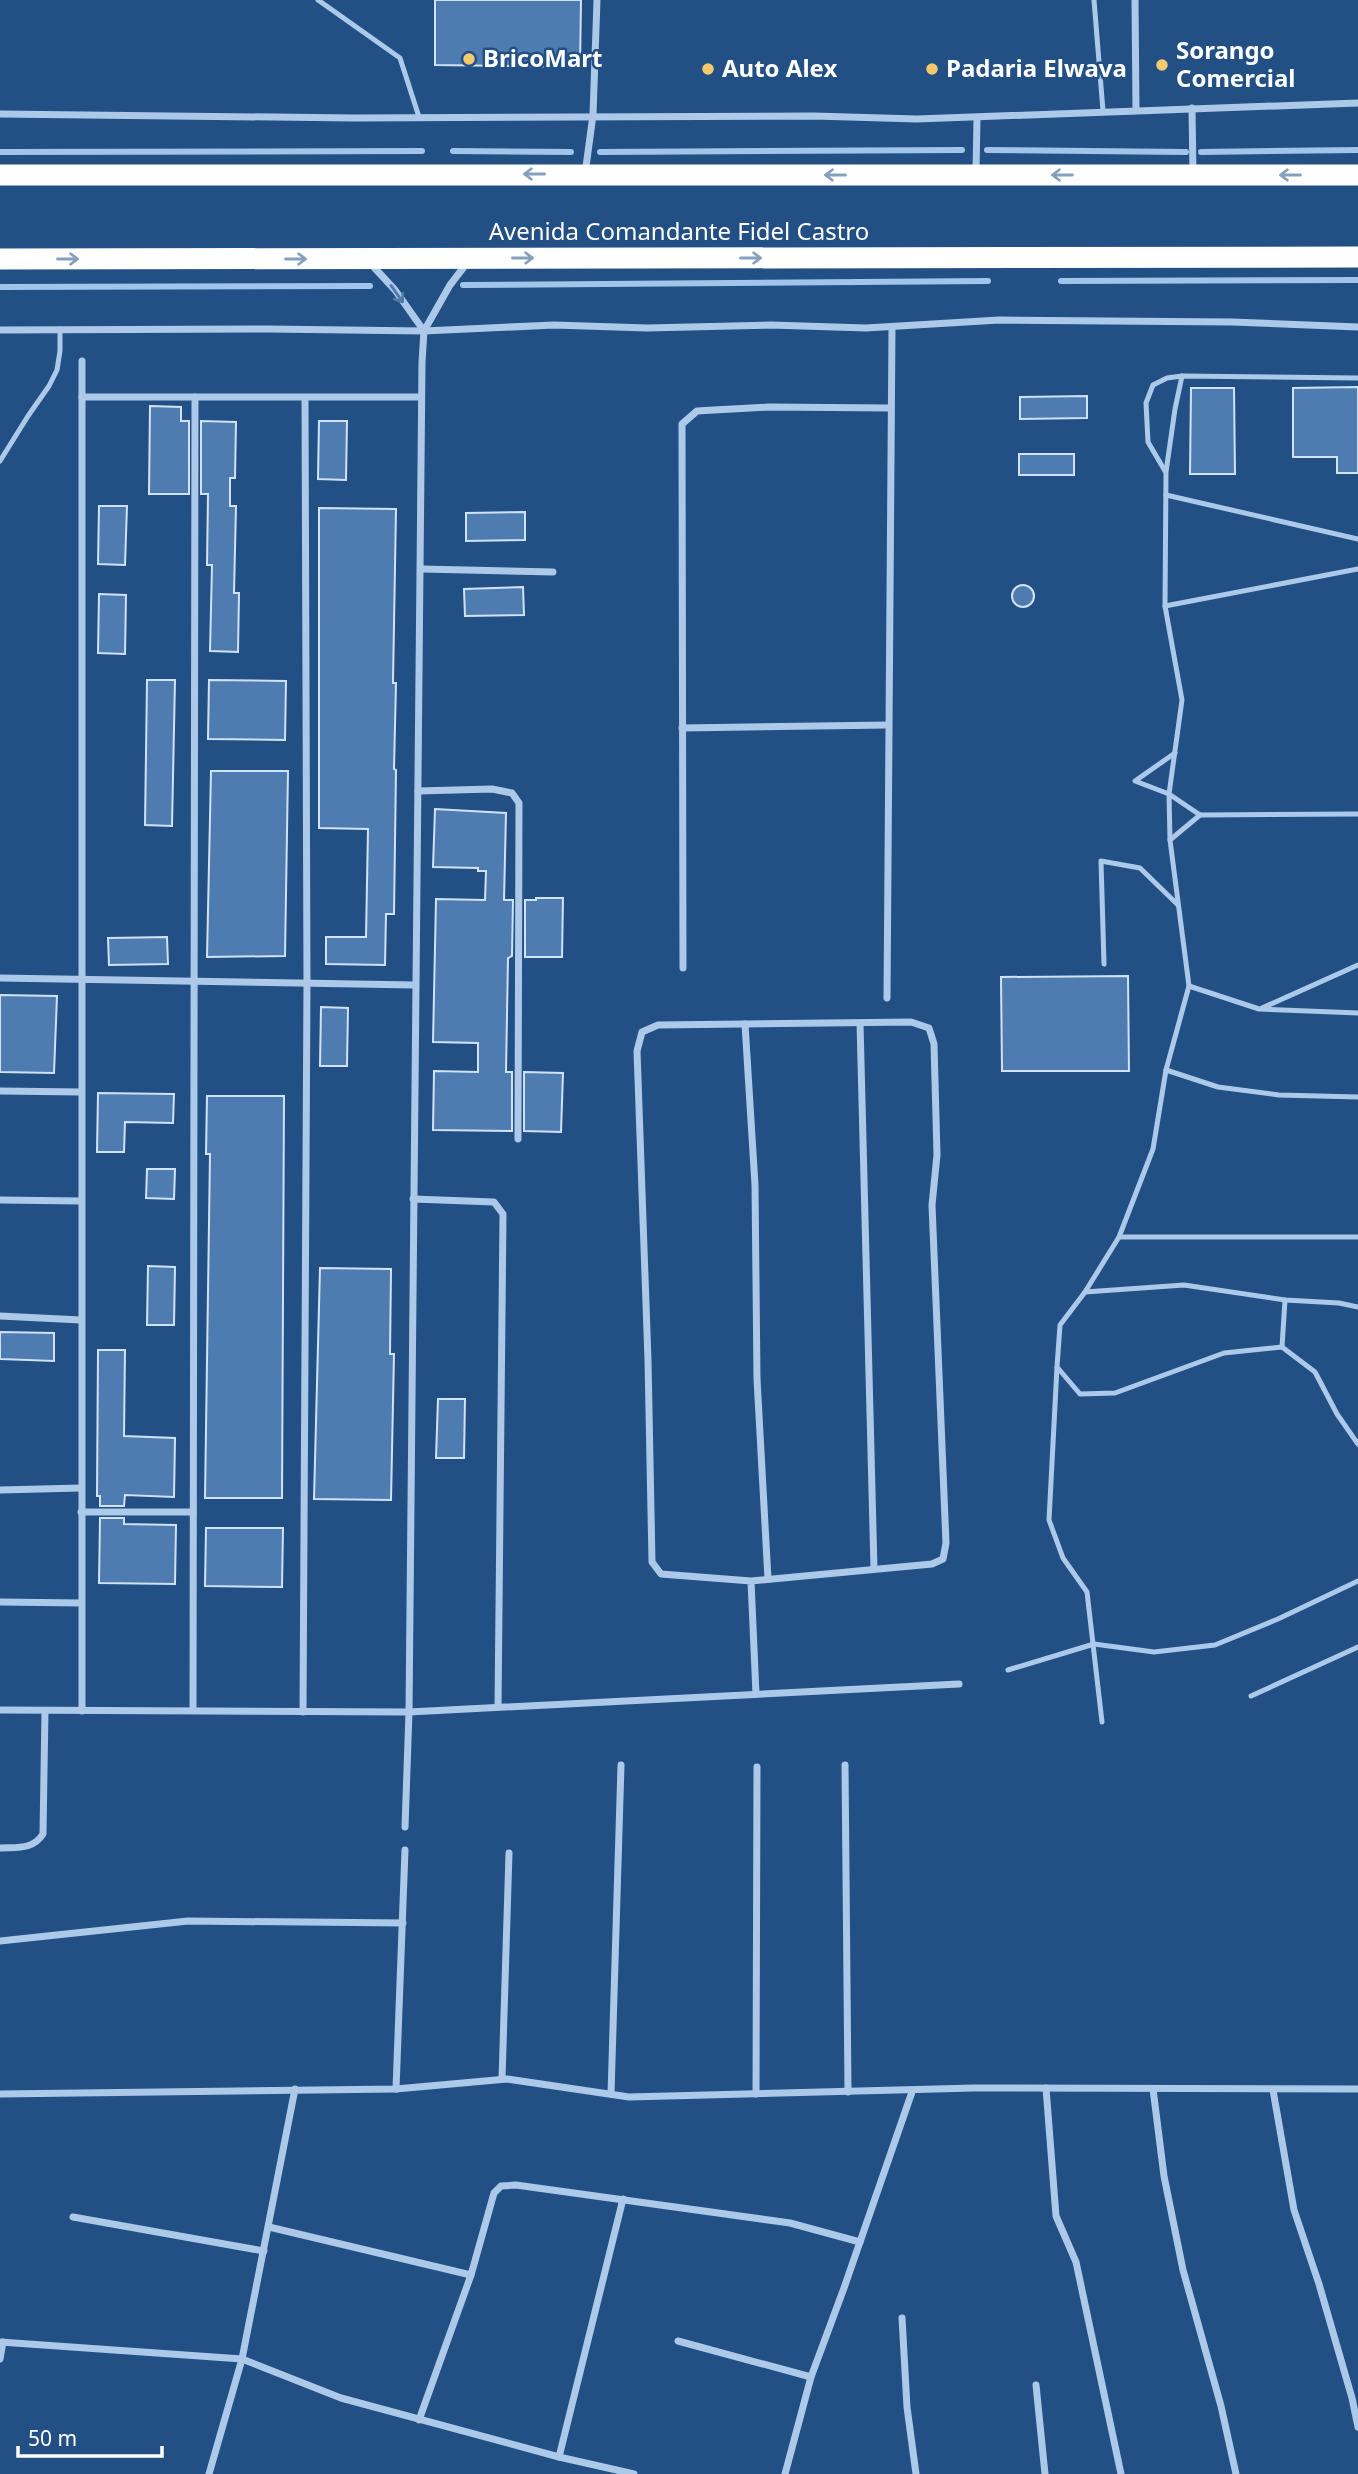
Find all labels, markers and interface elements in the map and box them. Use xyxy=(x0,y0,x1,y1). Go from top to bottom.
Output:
place label: Sorango Comercial xyxy=(1176,33,1295,94)
place label: BricoMart xyxy=(483,41,602,74)
marker: BricoMart xyxy=(461,51,477,67)
place label: Auto Alex xyxy=(722,51,837,84)
place label: Padaria Elwava xyxy=(946,51,1127,84)
marker: Sorango Comercial xyxy=(1154,57,1170,73)
marker: Auto Alex xyxy=(700,61,716,77)
marker: Padaria Elwava xyxy=(924,61,940,77)
one-way arrow xyxy=(523,167,546,181)
one-way arrow xyxy=(824,168,847,182)
one-way arrow xyxy=(1051,168,1074,182)
one-way arrow xyxy=(1279,168,1302,182)
street label: Avenida Comandante Fidel Castro xyxy=(489,214,869,247)
one-way arrow xyxy=(511,251,534,265)
one-way arrow xyxy=(739,251,762,265)
one-way arrow xyxy=(56,252,79,266)
one-way arrow xyxy=(284,252,307,266)
one-way arrow xyxy=(390,284,404,303)
scale bar xyxy=(18,2414,161,2458)
text: 50 m xyxy=(28,2424,77,2452)

